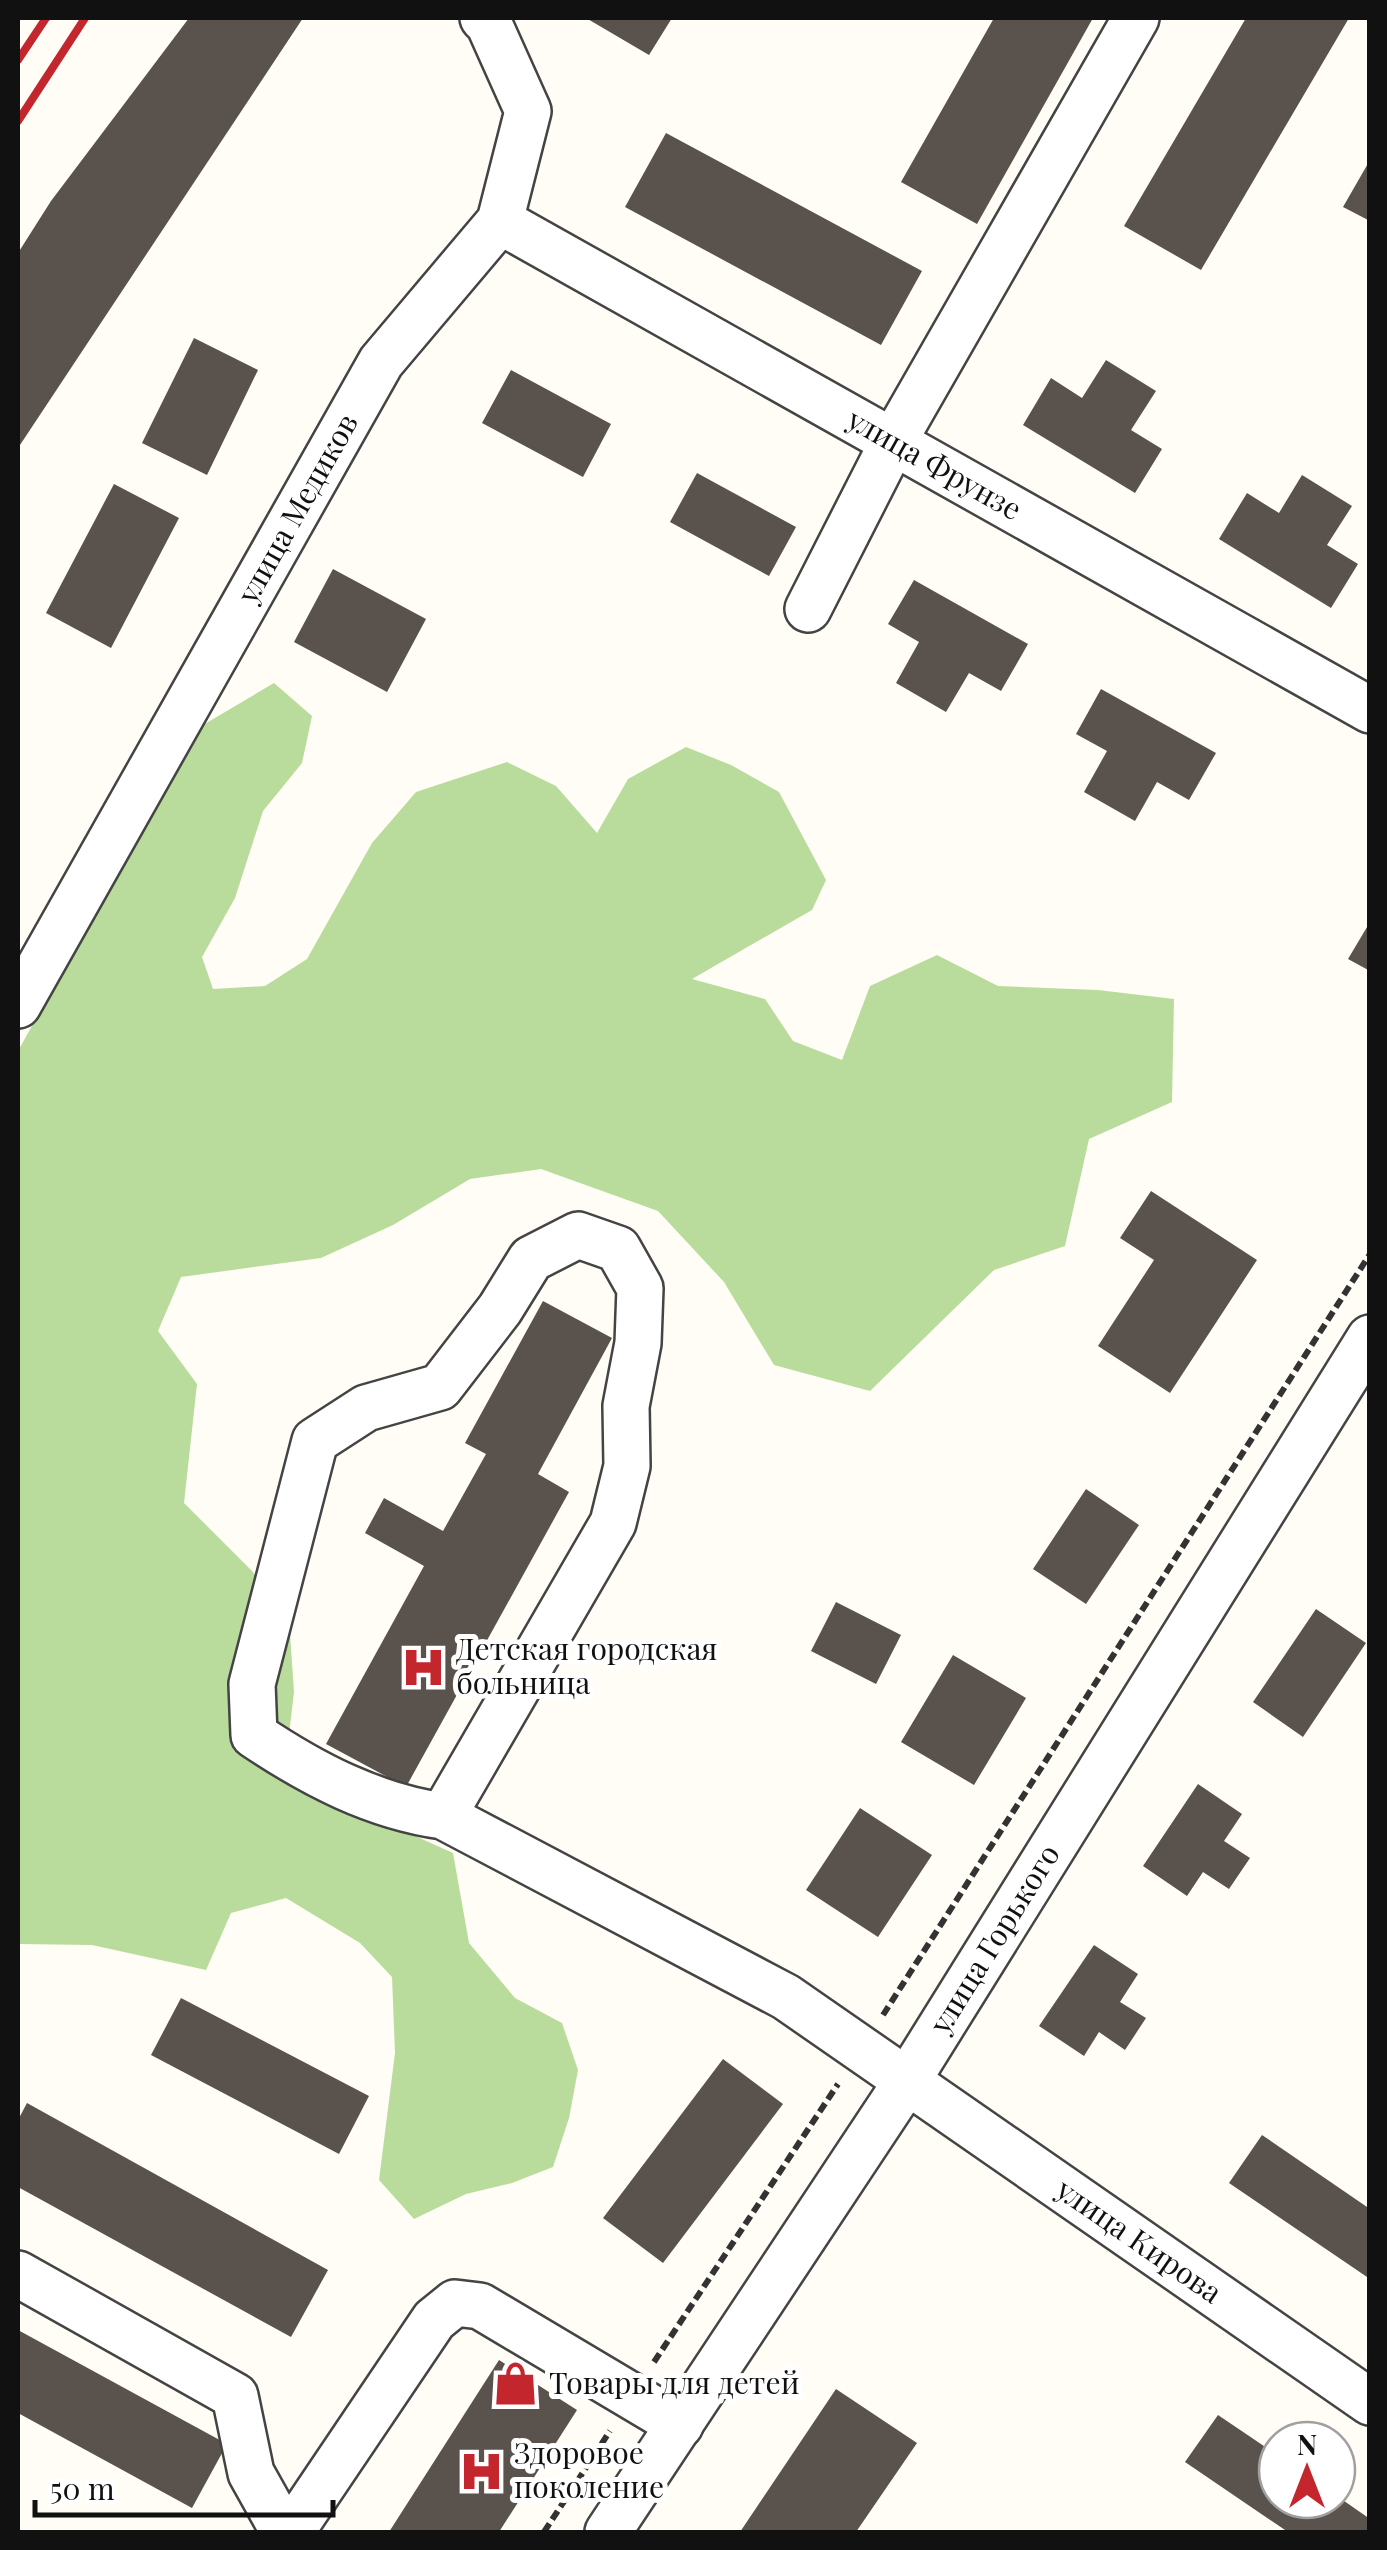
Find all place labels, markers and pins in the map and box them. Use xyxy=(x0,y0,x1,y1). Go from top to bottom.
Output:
place label: Детская городская больница xyxy=(456,1628,717,1702)
hospital icon: Детская городская больница xyxy=(399,1643,447,1691)
shop icon: Товары для детей xyxy=(492,2360,540,2408)
place label: Товары для детей xyxy=(549,2362,799,2402)
place label: Здоровое поколение xyxy=(514,2432,664,2506)
hospital icon: Здоровое поколение xyxy=(457,2447,505,2495)

